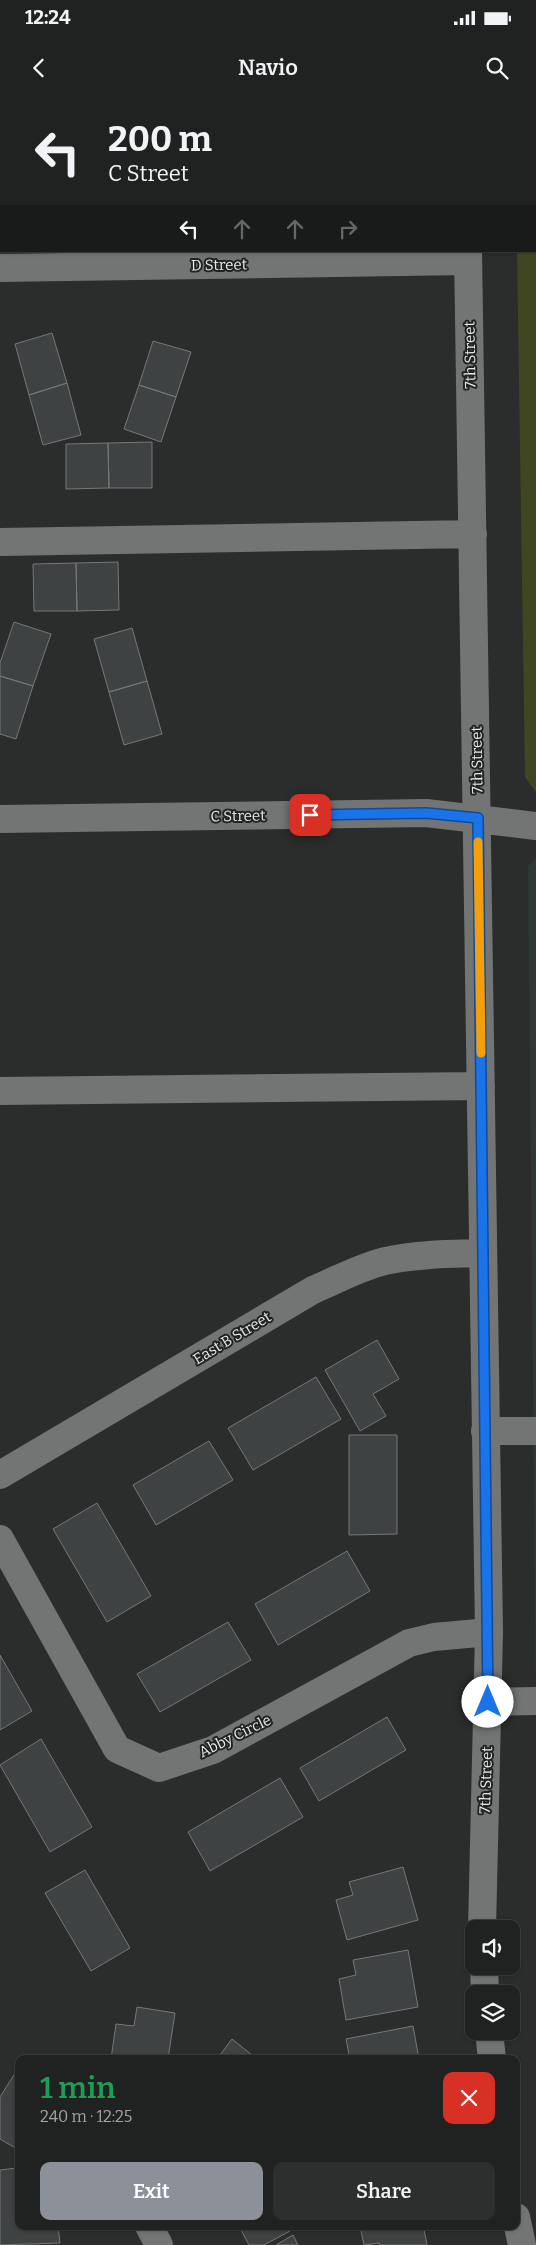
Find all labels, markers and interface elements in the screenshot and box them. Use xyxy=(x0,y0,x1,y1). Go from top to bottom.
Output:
text: 12:24 xyxy=(25,6,71,29)
icon: back xyxy=(25,54,53,82)
text: Navio xyxy=(238,54,298,81)
icon: search xyxy=(483,54,511,82)
text: 200 m xyxy=(108,118,212,160)
icon: left xyxy=(25,120,90,185)
text: C Street xyxy=(108,160,189,187)
icon: left xyxy=(175,215,203,243)
icon: ahead xyxy=(228,215,256,243)
icon: ahead xyxy=(281,215,309,243)
icon: right xyxy=(334,215,362,243)
street label: D Street xyxy=(191,256,248,274)
street label: 7th Street xyxy=(460,321,480,389)
street label: 7th Street xyxy=(467,726,487,794)
pin xyxy=(289,794,331,836)
icon: arrive xyxy=(296,801,324,829)
street label: C Street xyxy=(210,807,266,825)
street label: East B Street xyxy=(190,1307,275,1368)
position arrow xyxy=(461,1675,513,1727)
street label: Abby Circle xyxy=(196,1711,274,1761)
street label: 7th Street xyxy=(476,1745,496,1814)
map controls xyxy=(465,1920,520,2040)
button: sound xyxy=(465,1920,520,1975)
button: layers xyxy=(465,1985,520,2040)
text: 1 min xyxy=(40,2070,115,2106)
button: close xyxy=(443,2072,495,2124)
text: 240 m · 12:25 xyxy=(40,2107,132,2126)
button: Exit xyxy=(40,2162,263,2220)
button: Share xyxy=(273,2162,495,2220)

